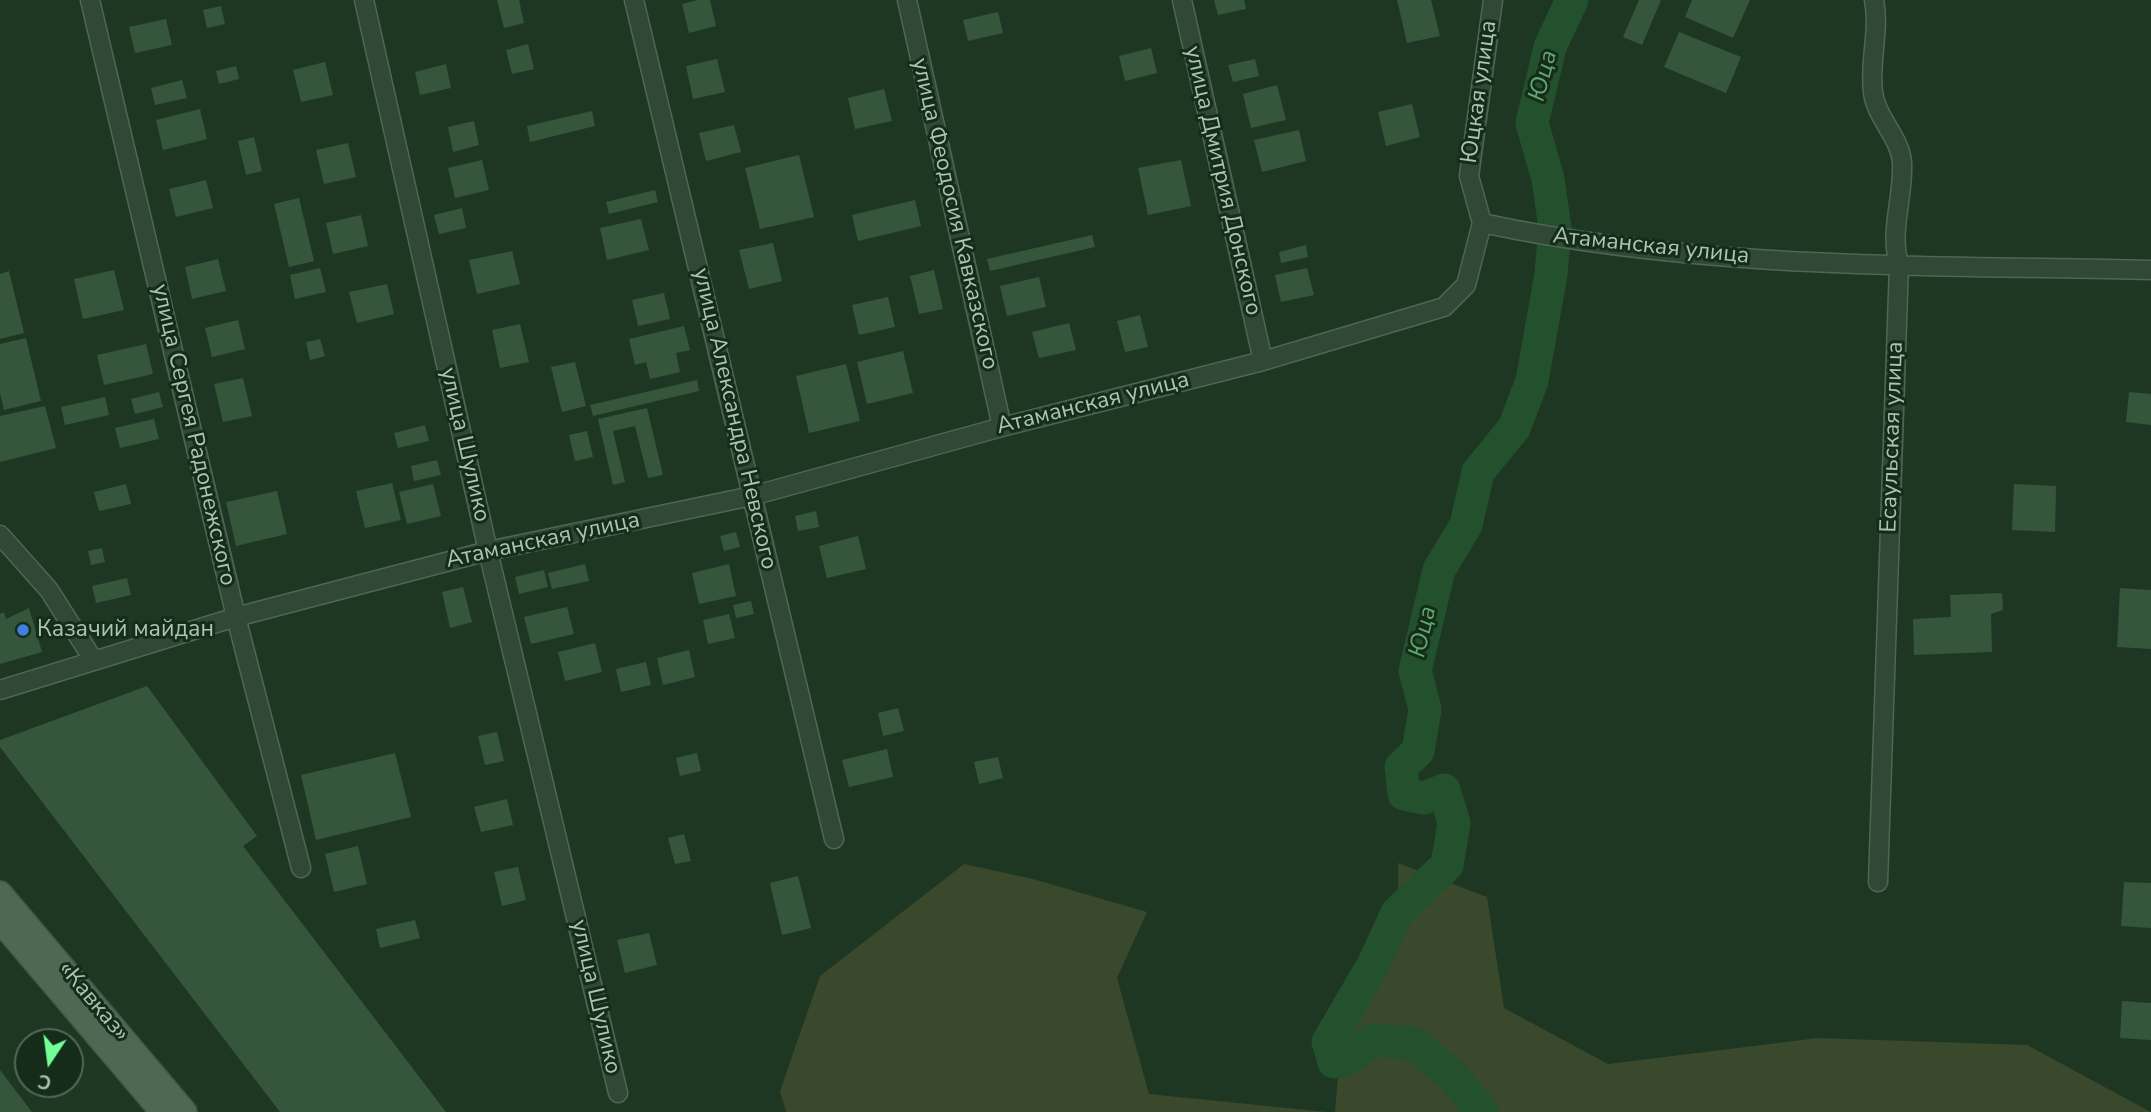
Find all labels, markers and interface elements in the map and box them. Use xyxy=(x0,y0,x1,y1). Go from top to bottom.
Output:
street label: Юцкая улица xyxy=(1456,19,1504,165)
street label: улица Дмитрия Донского xyxy=(1178,44,1266,318)
water label: Юца xyxy=(1523,47,1565,105)
street label: улица Феодосия Кавказского xyxy=(905,56,1003,372)
street label: Атаманская улица xyxy=(1551,223,1751,271)
street label: улица Александра Невского xyxy=(686,266,782,572)
street label: улица Сергея Радонежского xyxy=(145,282,241,588)
street label: Есаульская улица xyxy=(1876,341,1910,533)
street label: улица Шулико xyxy=(433,365,495,525)
street label: Атаманская улица xyxy=(994,367,1192,441)
street label: Атаманская улица xyxy=(444,507,642,575)
water label: Юца xyxy=(1404,604,1444,660)
place label: Казачий майдан xyxy=(37,616,214,644)
marker: Казачий майдан xyxy=(15,622,31,638)
street label: улица Шулико xyxy=(564,917,626,1077)
street label: «Кавказ» xyxy=(52,956,134,1048)
north arrow xyxy=(14,1028,84,1098)
text: С xyxy=(36,1067,54,1096)

